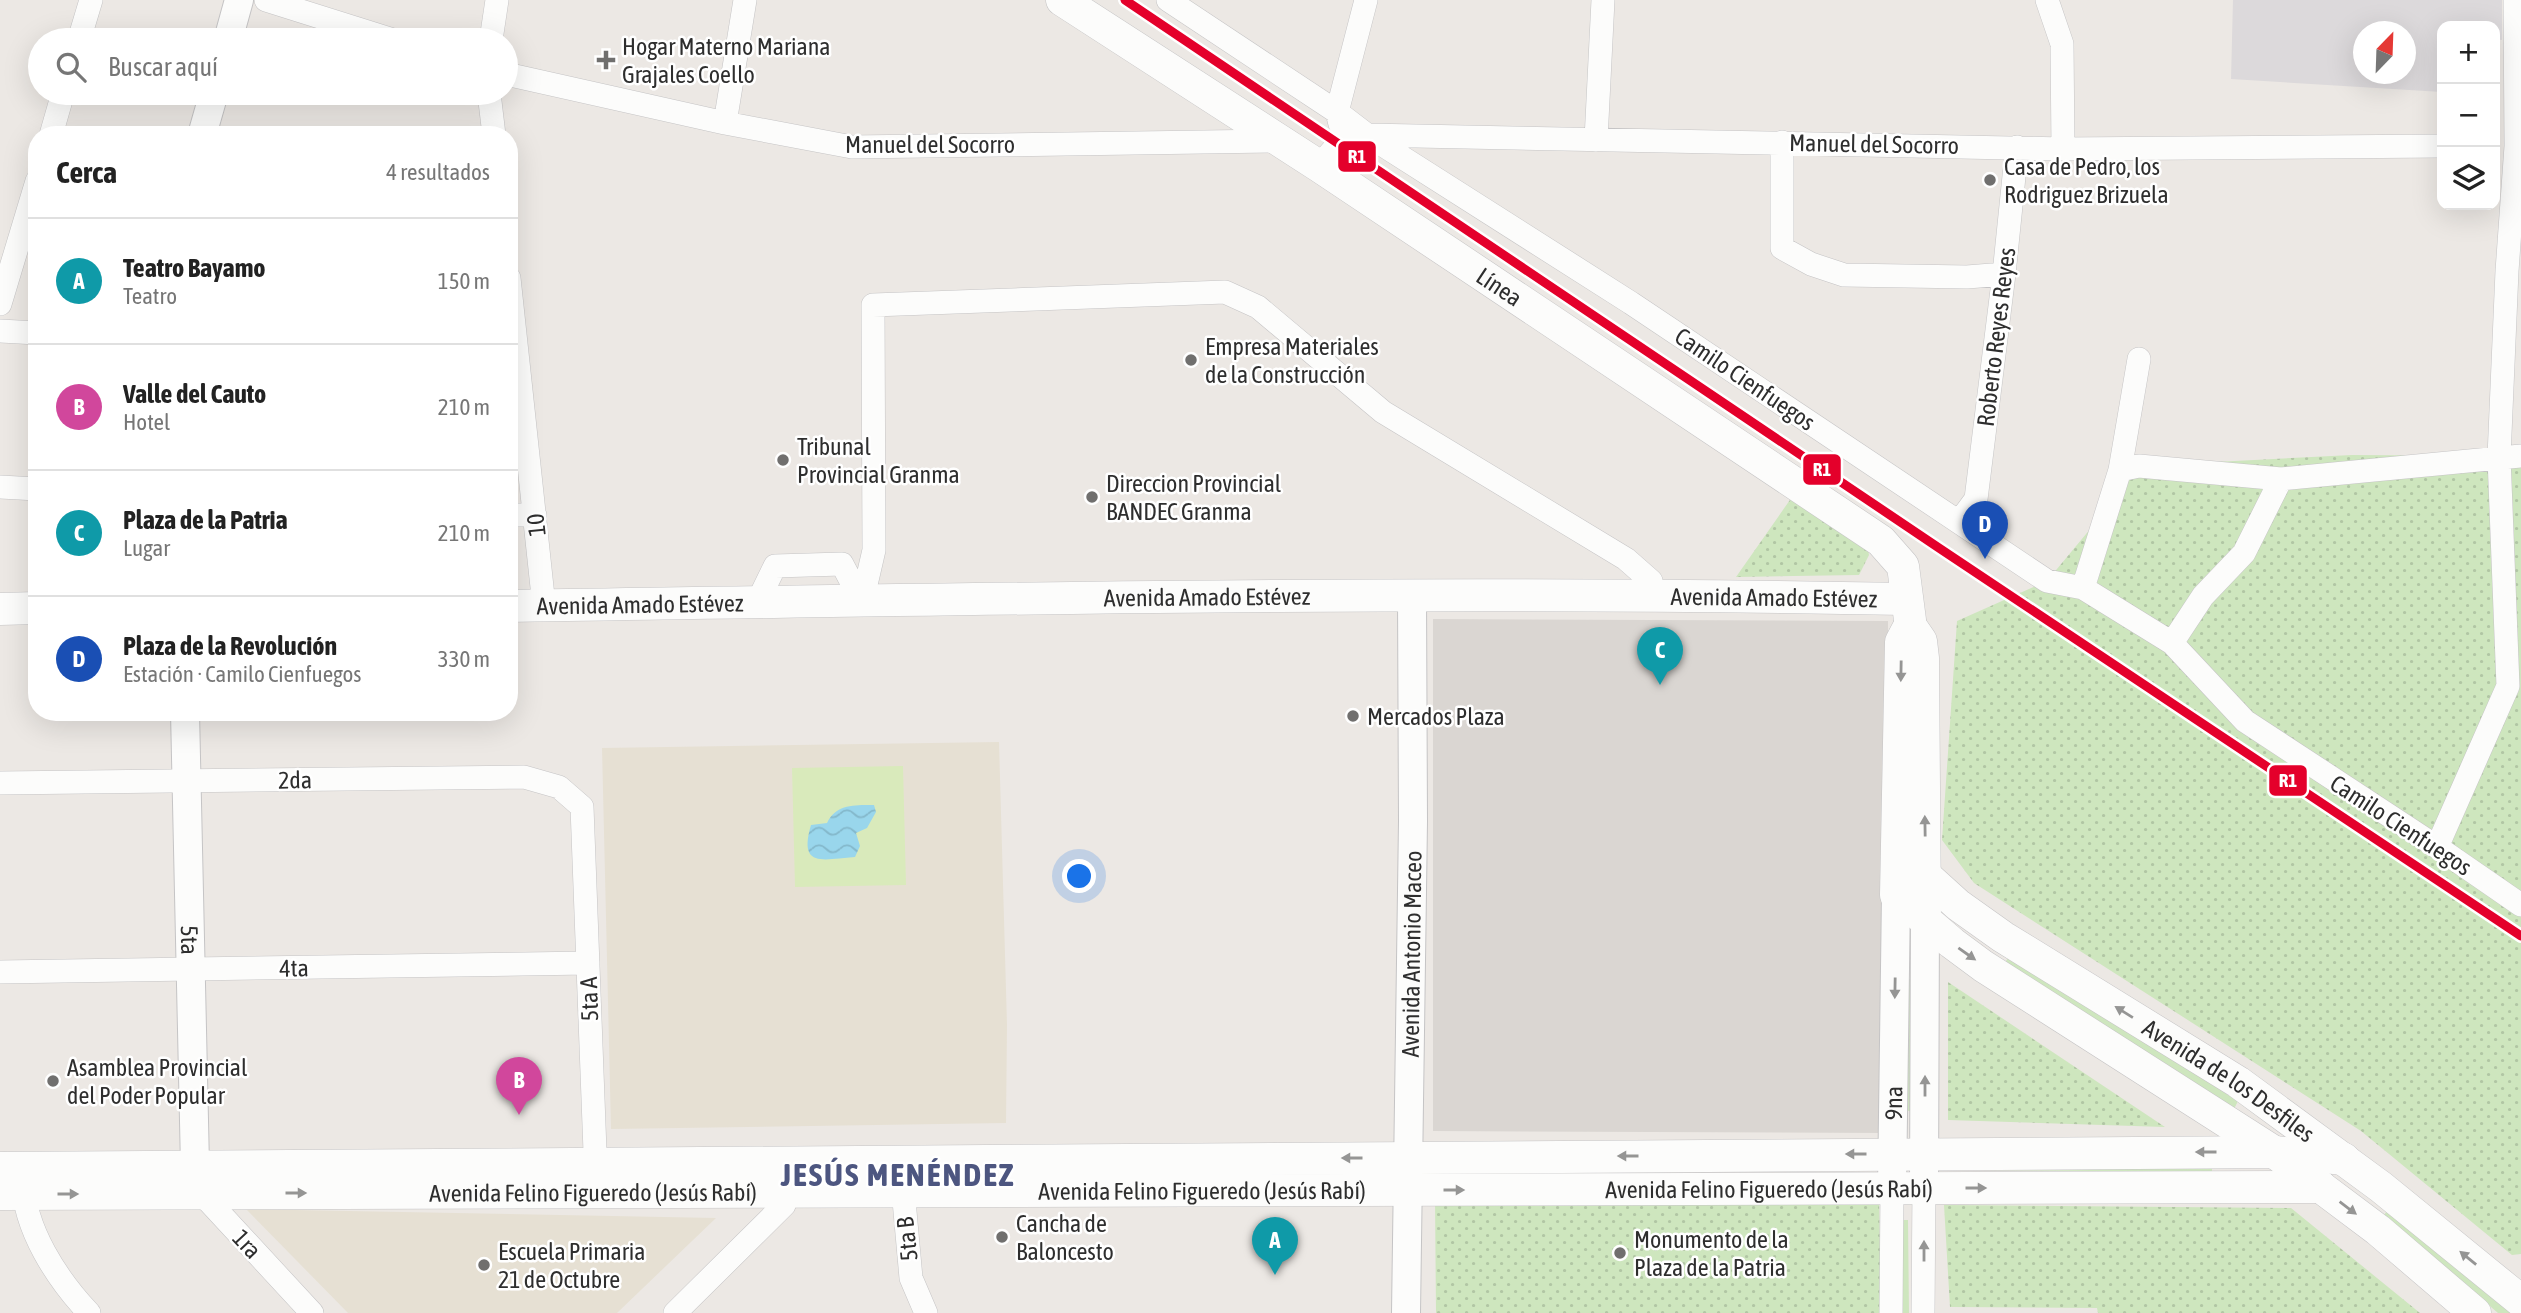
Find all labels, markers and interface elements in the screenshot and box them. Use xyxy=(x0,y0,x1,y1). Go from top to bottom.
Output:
north arrow xyxy=(2353,21,2416,84)
map controls xyxy=(2437,21,2500,210)
button: + xyxy=(2437,21,2500,84)
search box xyxy=(28,28,518,105)
place label: Hogar Materno Mariana Grajales Coello xyxy=(622,33,831,88)
icon: search xyxy=(52,48,90,86)
marker: Hogar Materno Mariana Grajales Coello xyxy=(596,50,616,70)
text: Buscar aquí xyxy=(108,52,218,82)
button: − xyxy=(2437,84,2500,147)
street label: Manuel del Socorro xyxy=(1789,129,1959,159)
street label: Manuel del Socorro xyxy=(845,131,1015,158)
line badge: R1 xyxy=(1337,140,1377,173)
text: R1 xyxy=(1348,145,1366,167)
button: layers xyxy=(2437,147,2500,210)
place label: Casa de Pedro, los Rodriguez Brizuela xyxy=(2004,153,2169,208)
text: Cerca xyxy=(56,155,117,189)
text: 4 resultados xyxy=(386,159,490,185)
marker: Casa de Pedro, los Rodriguez Brizuela xyxy=(1982,172,1998,188)
street label: Roberto Reyes Reyes xyxy=(1972,246,2020,428)
text: Teatro Bayamo xyxy=(123,253,266,283)
street label: Línea xyxy=(1472,262,1527,311)
text: A xyxy=(73,268,85,294)
text: 150 m xyxy=(438,268,490,294)
text: Teatro xyxy=(123,283,177,309)
street label: Camilo Cienfuegos xyxy=(1670,322,1820,436)
place label: Empresa Materiales de la Construcción xyxy=(1205,333,1379,388)
marker: Empresa Materiales de la Construcción xyxy=(1183,352,1199,368)
text: Valle del Cauto xyxy=(123,379,266,409)
text: B xyxy=(74,394,84,420)
text: 210 m xyxy=(438,394,490,420)
text: Hotel xyxy=(123,409,170,435)
place label: Tribunal Provincial Granma xyxy=(797,433,960,488)
marker: Tribunal Provincial Granma xyxy=(775,452,791,468)
line badge: R1 xyxy=(1802,453,1842,486)
text: R1 xyxy=(1813,458,1831,480)
place label: Direccion Provincial BANDEC Granma xyxy=(1106,470,1282,525)
marker: Direccion Provincial BANDEC Granma xyxy=(1084,489,1100,505)
pin: D xyxy=(1962,501,2008,559)
text: Plaza de la Patria xyxy=(123,505,288,535)
street label: 10 xyxy=(521,512,551,538)
text: C xyxy=(74,520,84,546)
text: 210 m xyxy=(438,520,490,546)
text: Lugar xyxy=(123,535,170,561)
street label: Avenida Amado Estévez xyxy=(1103,582,1311,611)
street label: Avenida Amado Estévez xyxy=(1670,582,1878,612)
street label: Avenida Amado Estévez xyxy=(536,589,744,619)
pin: C xyxy=(1637,627,1683,685)
text: Plaza de la Revolución xyxy=(123,631,337,661)
text: D xyxy=(73,646,85,672)
text: 330 m xyxy=(438,646,490,672)
one-way arrow xyxy=(1895,660,1906,682)
text: Estación · Camilo Cienfuegos xyxy=(123,661,361,687)
place label: Mercados Plaza xyxy=(1367,703,1505,730)
marker: Mercados Plaza xyxy=(1345,708,1361,724)
line badge: R1 xyxy=(2268,764,2308,797)
street label: 2da xyxy=(278,766,312,794)
text: R1 xyxy=(2279,769,2297,791)
street label: Camilo Cienfuegos xyxy=(2325,769,2477,881)
one-way arrow xyxy=(1919,815,1931,837)
street label: Avenida Antonio Maceo xyxy=(1396,851,1426,1058)
your location xyxy=(1062,859,1096,893)
street label: 5ta xyxy=(176,925,204,955)
one-way arrow xyxy=(1958,947,1976,961)
street label: 4ta xyxy=(279,954,309,982)
street label: 5ta A xyxy=(575,976,603,1022)
one-way arrow xyxy=(1889,977,1900,999)
one-way arrow xyxy=(2115,1006,2134,1019)
street label: Avenida de los Desfiles xyxy=(2138,1013,2320,1147)
place label: Asamblea Provincial del Poder Popular xyxy=(67,1054,248,1109)
pin: B xyxy=(496,1057,542,1115)
marker: Asamblea Provincial del Poder Popular xyxy=(45,1073,61,1089)
one-way arrow xyxy=(1919,1074,1931,1096)
street label: 9na xyxy=(1879,1086,1907,1120)
one-way arrow xyxy=(2194,1146,2216,1158)
one-way arrow xyxy=(1844,1149,1866,1160)
one-way arrow xyxy=(1617,1150,1639,1162)
one-way arrow xyxy=(1341,1152,1363,1164)
district label: JESÚS MENÉNDEZ xyxy=(780,1156,1015,1193)
street label: Avenida Felino Figueredo (Jesús Rabí) xyxy=(1605,1175,1933,1203)
street label: Avenida Felino Figueredo (Jesús Rabí) xyxy=(1038,1176,1366,1204)
street label: Avenida Felino Figueredo (Jesús Rabí) xyxy=(429,1178,757,1206)
one-way arrow xyxy=(1965,1182,1987,1194)
one-way arrow xyxy=(1443,1184,1465,1196)
one-way arrow xyxy=(285,1187,307,1199)
one-way arrow xyxy=(57,1188,79,1200)
one-way arrow xyxy=(2339,1200,2357,1214)
place label: Cancha de Baloncesto xyxy=(1016,1210,1114,1265)
street label: 5ta B xyxy=(891,1215,923,1262)
pin: A xyxy=(1252,1217,1298,1275)
street label: 1ra xyxy=(227,1224,267,1264)
place label: Monumento de la Plaza de la Patria xyxy=(1634,1226,1789,1281)
marker: Cancha de Baloncesto xyxy=(994,1229,1010,1245)
place label: Escuela Primaria 21 de Octubre xyxy=(498,1238,645,1293)
one-way arrow xyxy=(1918,1239,1929,1261)
marker: Monumento de la Plaza de la Patria xyxy=(1612,1245,1628,1261)
one-way arrow xyxy=(2460,1251,2477,1266)
marker: Escuela Primaria 21 de Octubre xyxy=(476,1257,492,1273)

